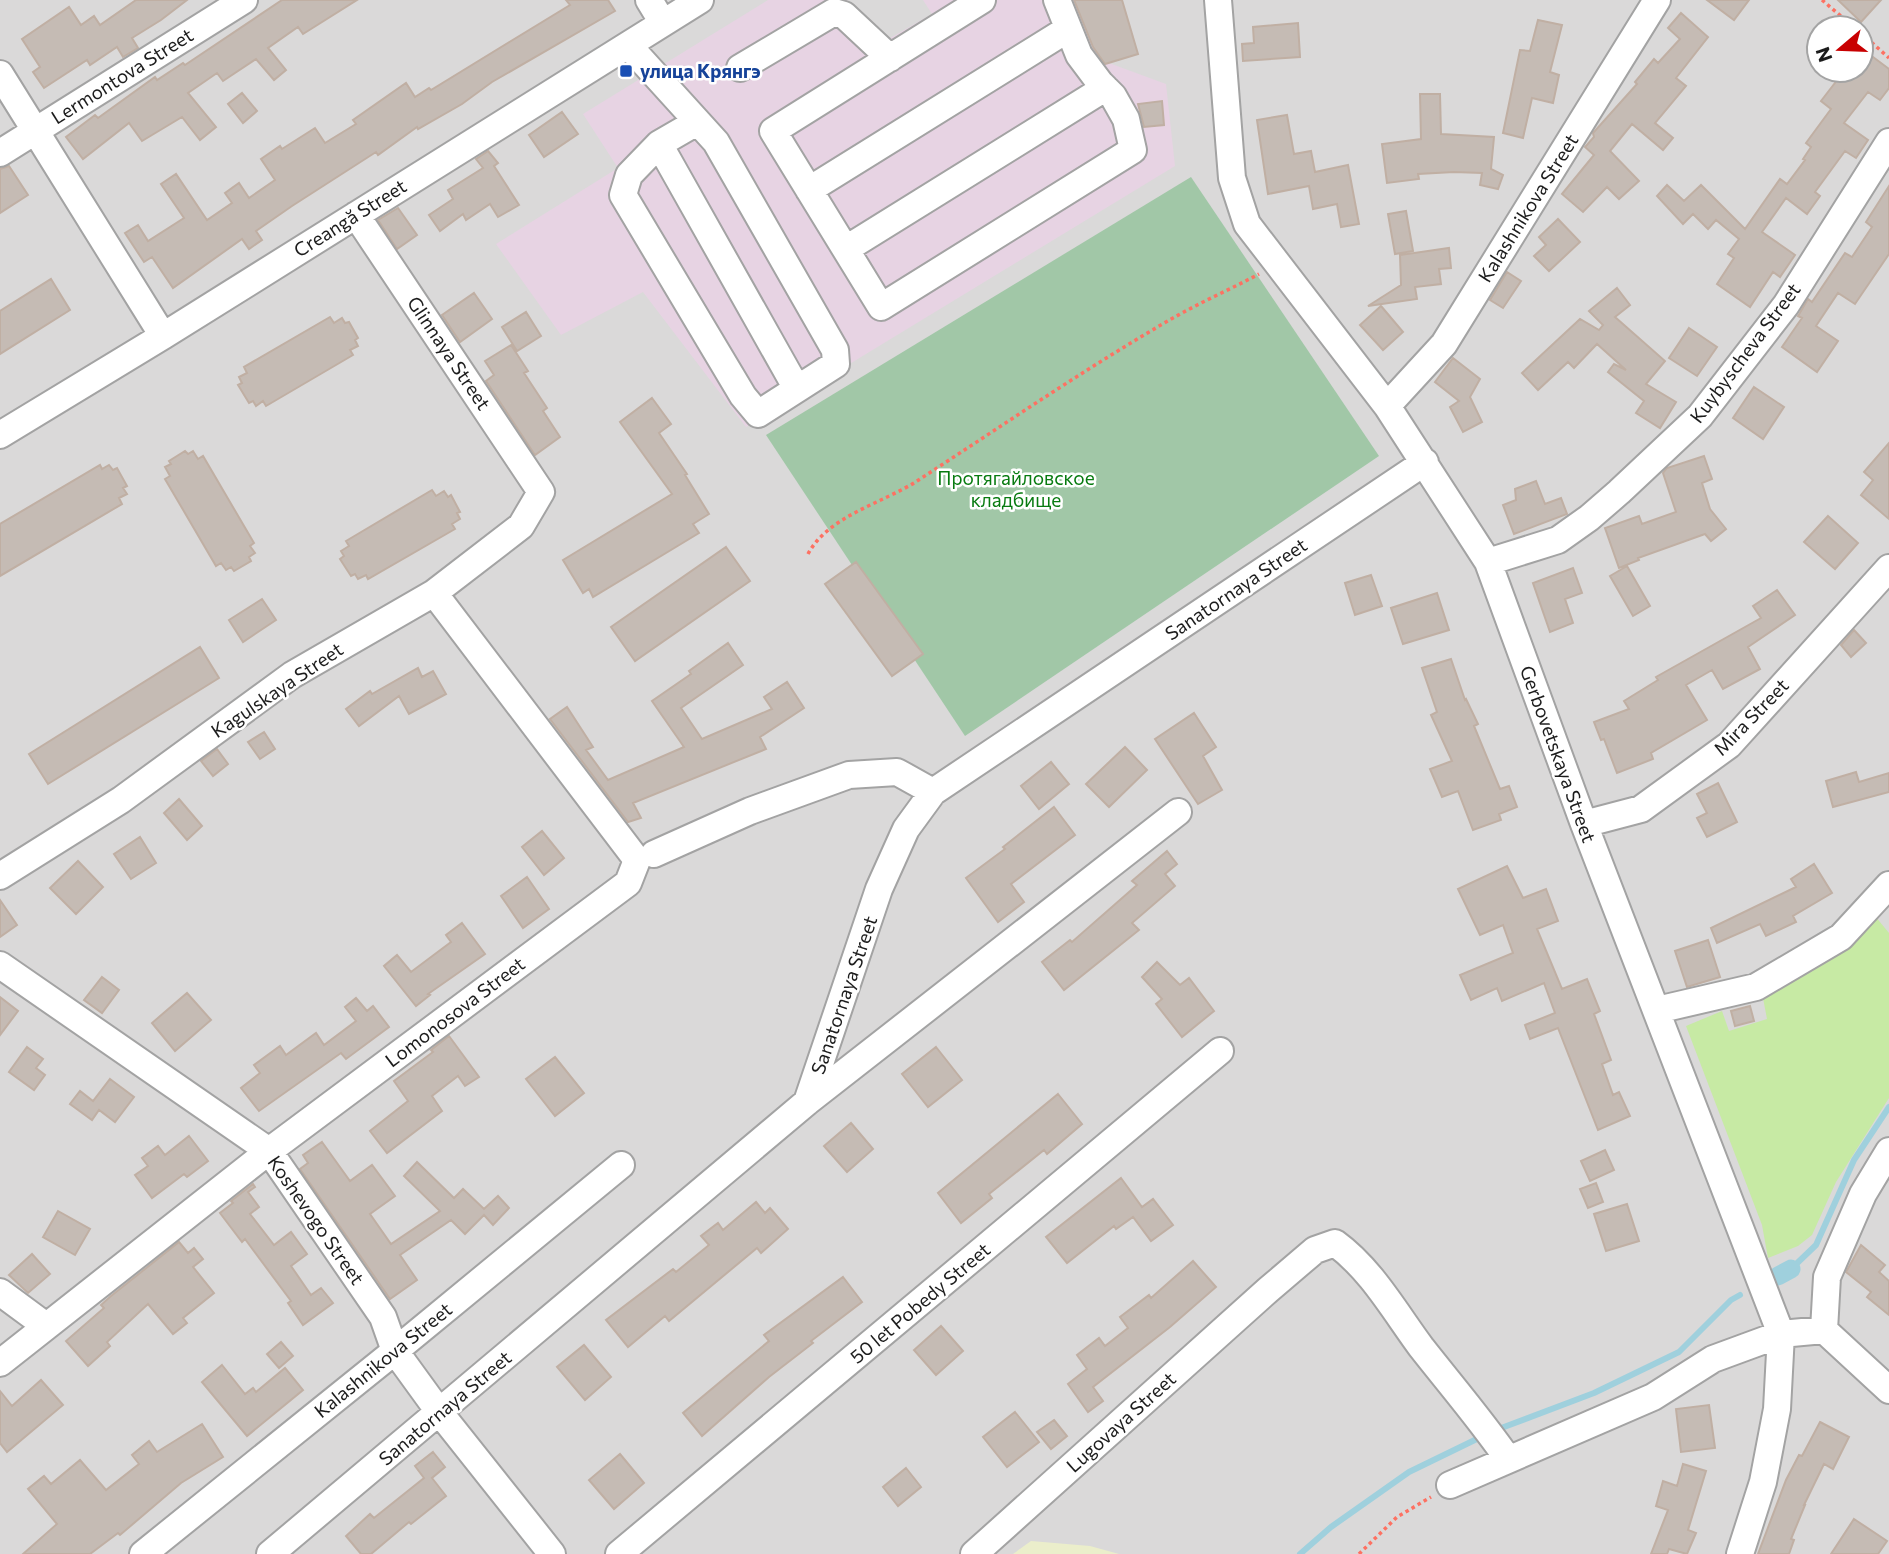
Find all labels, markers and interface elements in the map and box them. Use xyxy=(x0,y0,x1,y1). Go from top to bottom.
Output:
north arrow xyxy=(1805,14,1875,84)
street label: Lermontova Street xyxy=(47,23,197,128)
text: N xyxy=(1810,44,1837,65)
place label: улица Крянгэ xyxy=(640,59,761,82)
marker: улица Крянгэ xyxy=(618,63,634,79)
street label: Kalashnikova Street xyxy=(1473,129,1583,286)
street label: Creangă Street xyxy=(289,174,410,261)
street label: Kuybyscheva Street xyxy=(1684,278,1805,427)
street label: Glinnaya Street xyxy=(403,292,496,414)
park label: Протягайловское кладбище xyxy=(937,466,1095,511)
street label: Sanatornaya Street xyxy=(1160,533,1311,645)
street label: Kagulskaya Street xyxy=(206,637,347,742)
street label: Gerbovetskaya Street xyxy=(1516,662,1601,846)
street label: Mira Street xyxy=(1708,673,1793,760)
street label: Sanatornaya Street xyxy=(806,912,881,1077)
street label: Lomonosova Street xyxy=(380,952,529,1072)
street label: Koshevogo Street xyxy=(263,1151,370,1289)
street label: 50 let Pobedy Street xyxy=(845,1237,994,1368)
street label: Kalashnikova Street xyxy=(309,1297,456,1422)
street label: Sanatornaya Street xyxy=(374,1345,516,1470)
street label: Lugovaya Street xyxy=(1061,1367,1180,1477)

